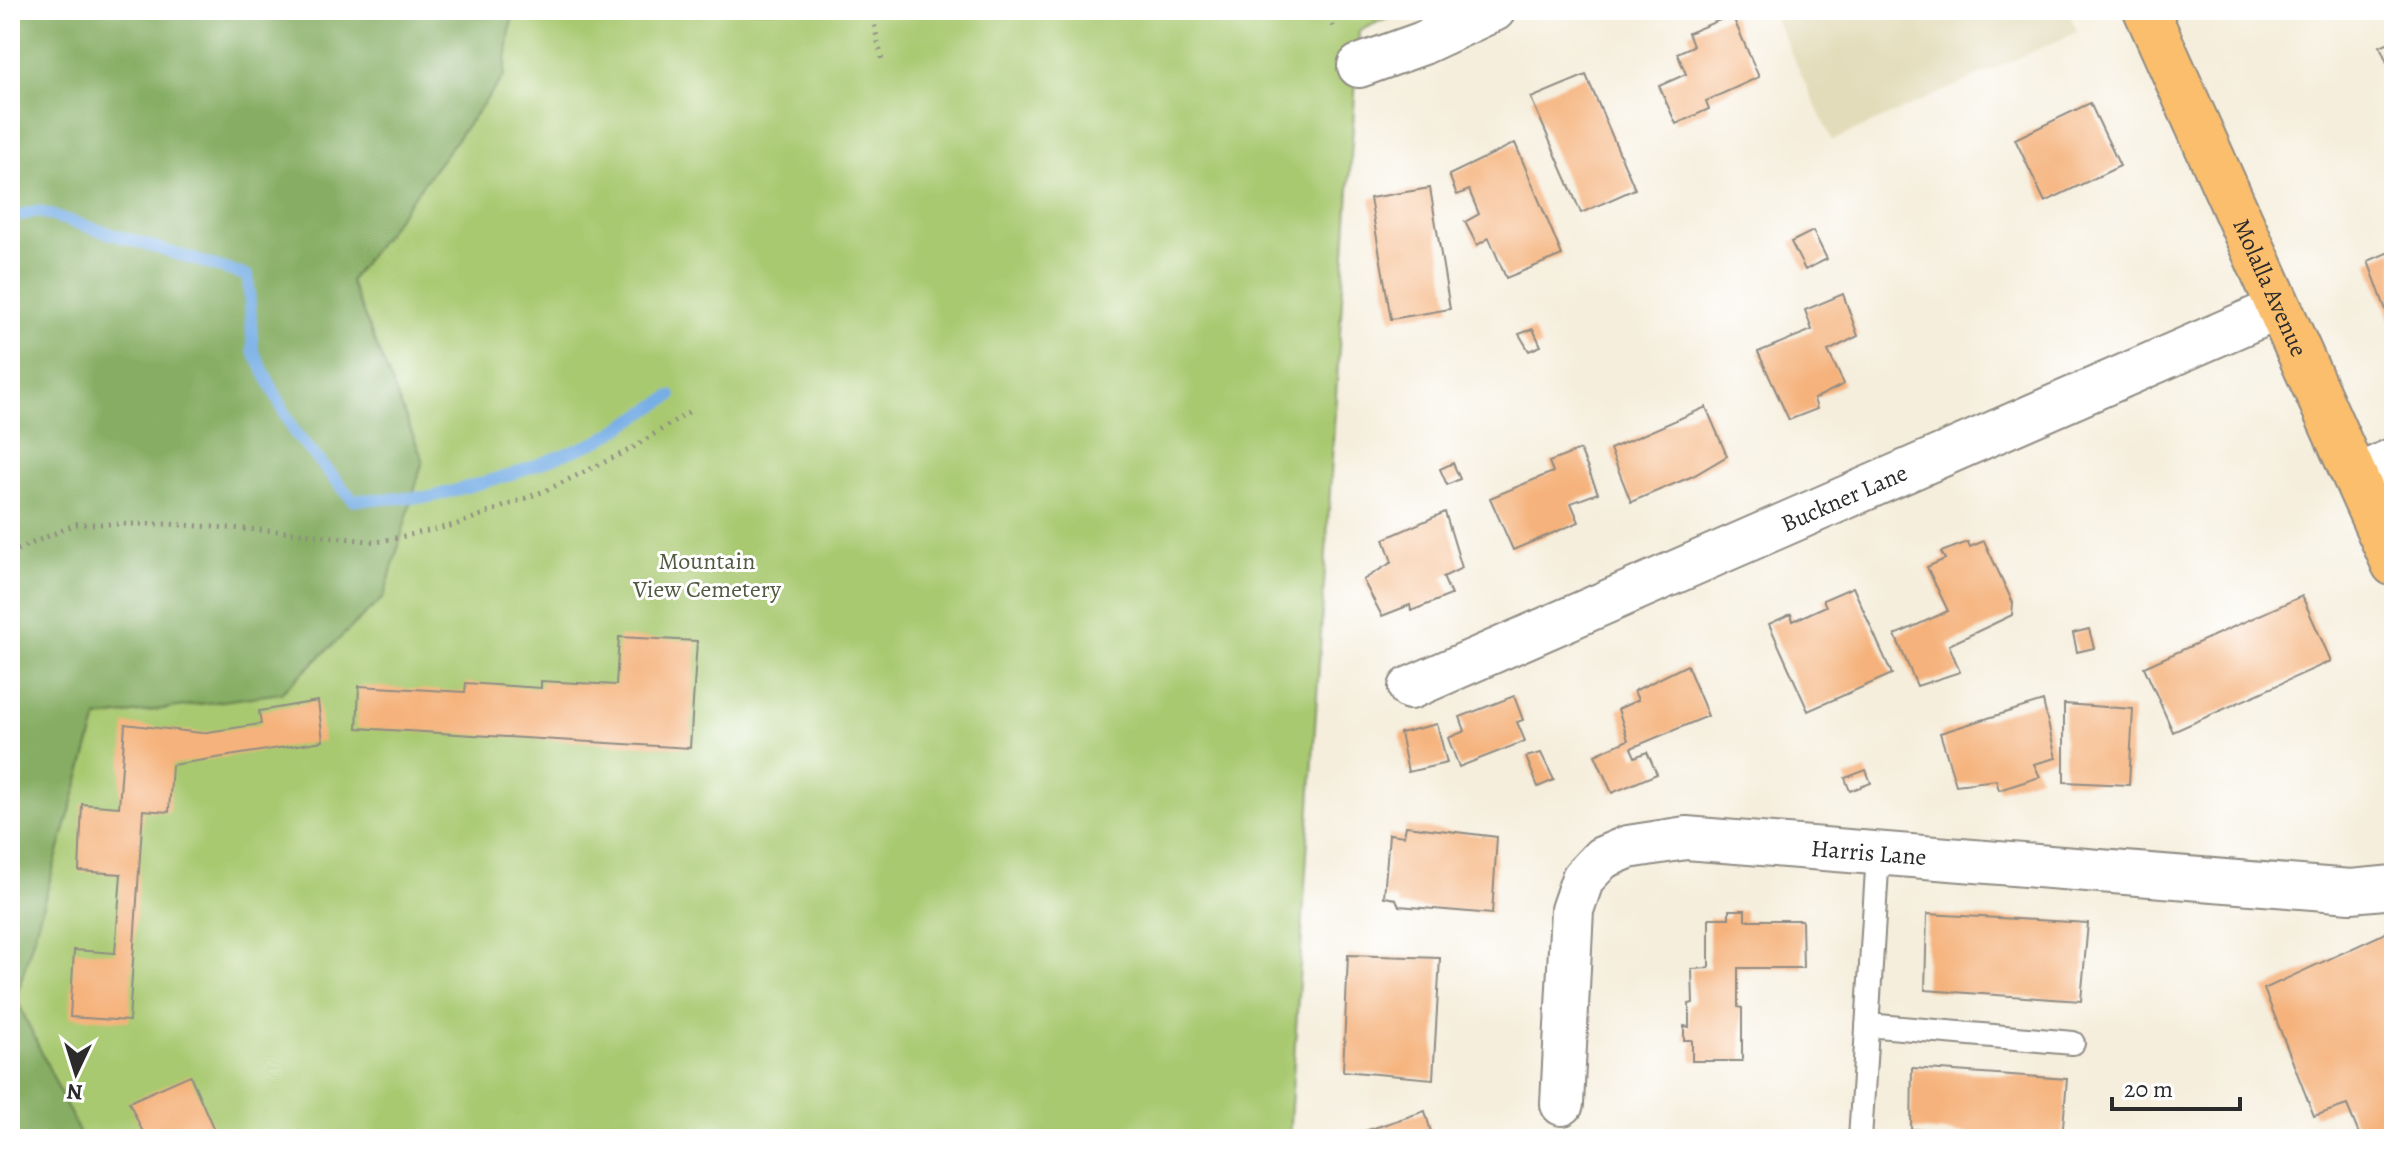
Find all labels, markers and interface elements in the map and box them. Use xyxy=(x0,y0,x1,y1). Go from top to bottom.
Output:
street label: Molalla Avenue xyxy=(2225,213,2315,362)
street label: Buckner Lane xyxy=(1776,456,1912,540)
park label: Mountain View Cemetery xyxy=(632,545,781,605)
street label: Harris Lane xyxy=(1810,832,1928,873)
north arrow xyxy=(36,1033,116,1113)
scale bar xyxy=(2112,1061,2240,1111)
text: 20 m xyxy=(2124,1073,2173,1105)
text: N xyxy=(66,1076,84,1107)

